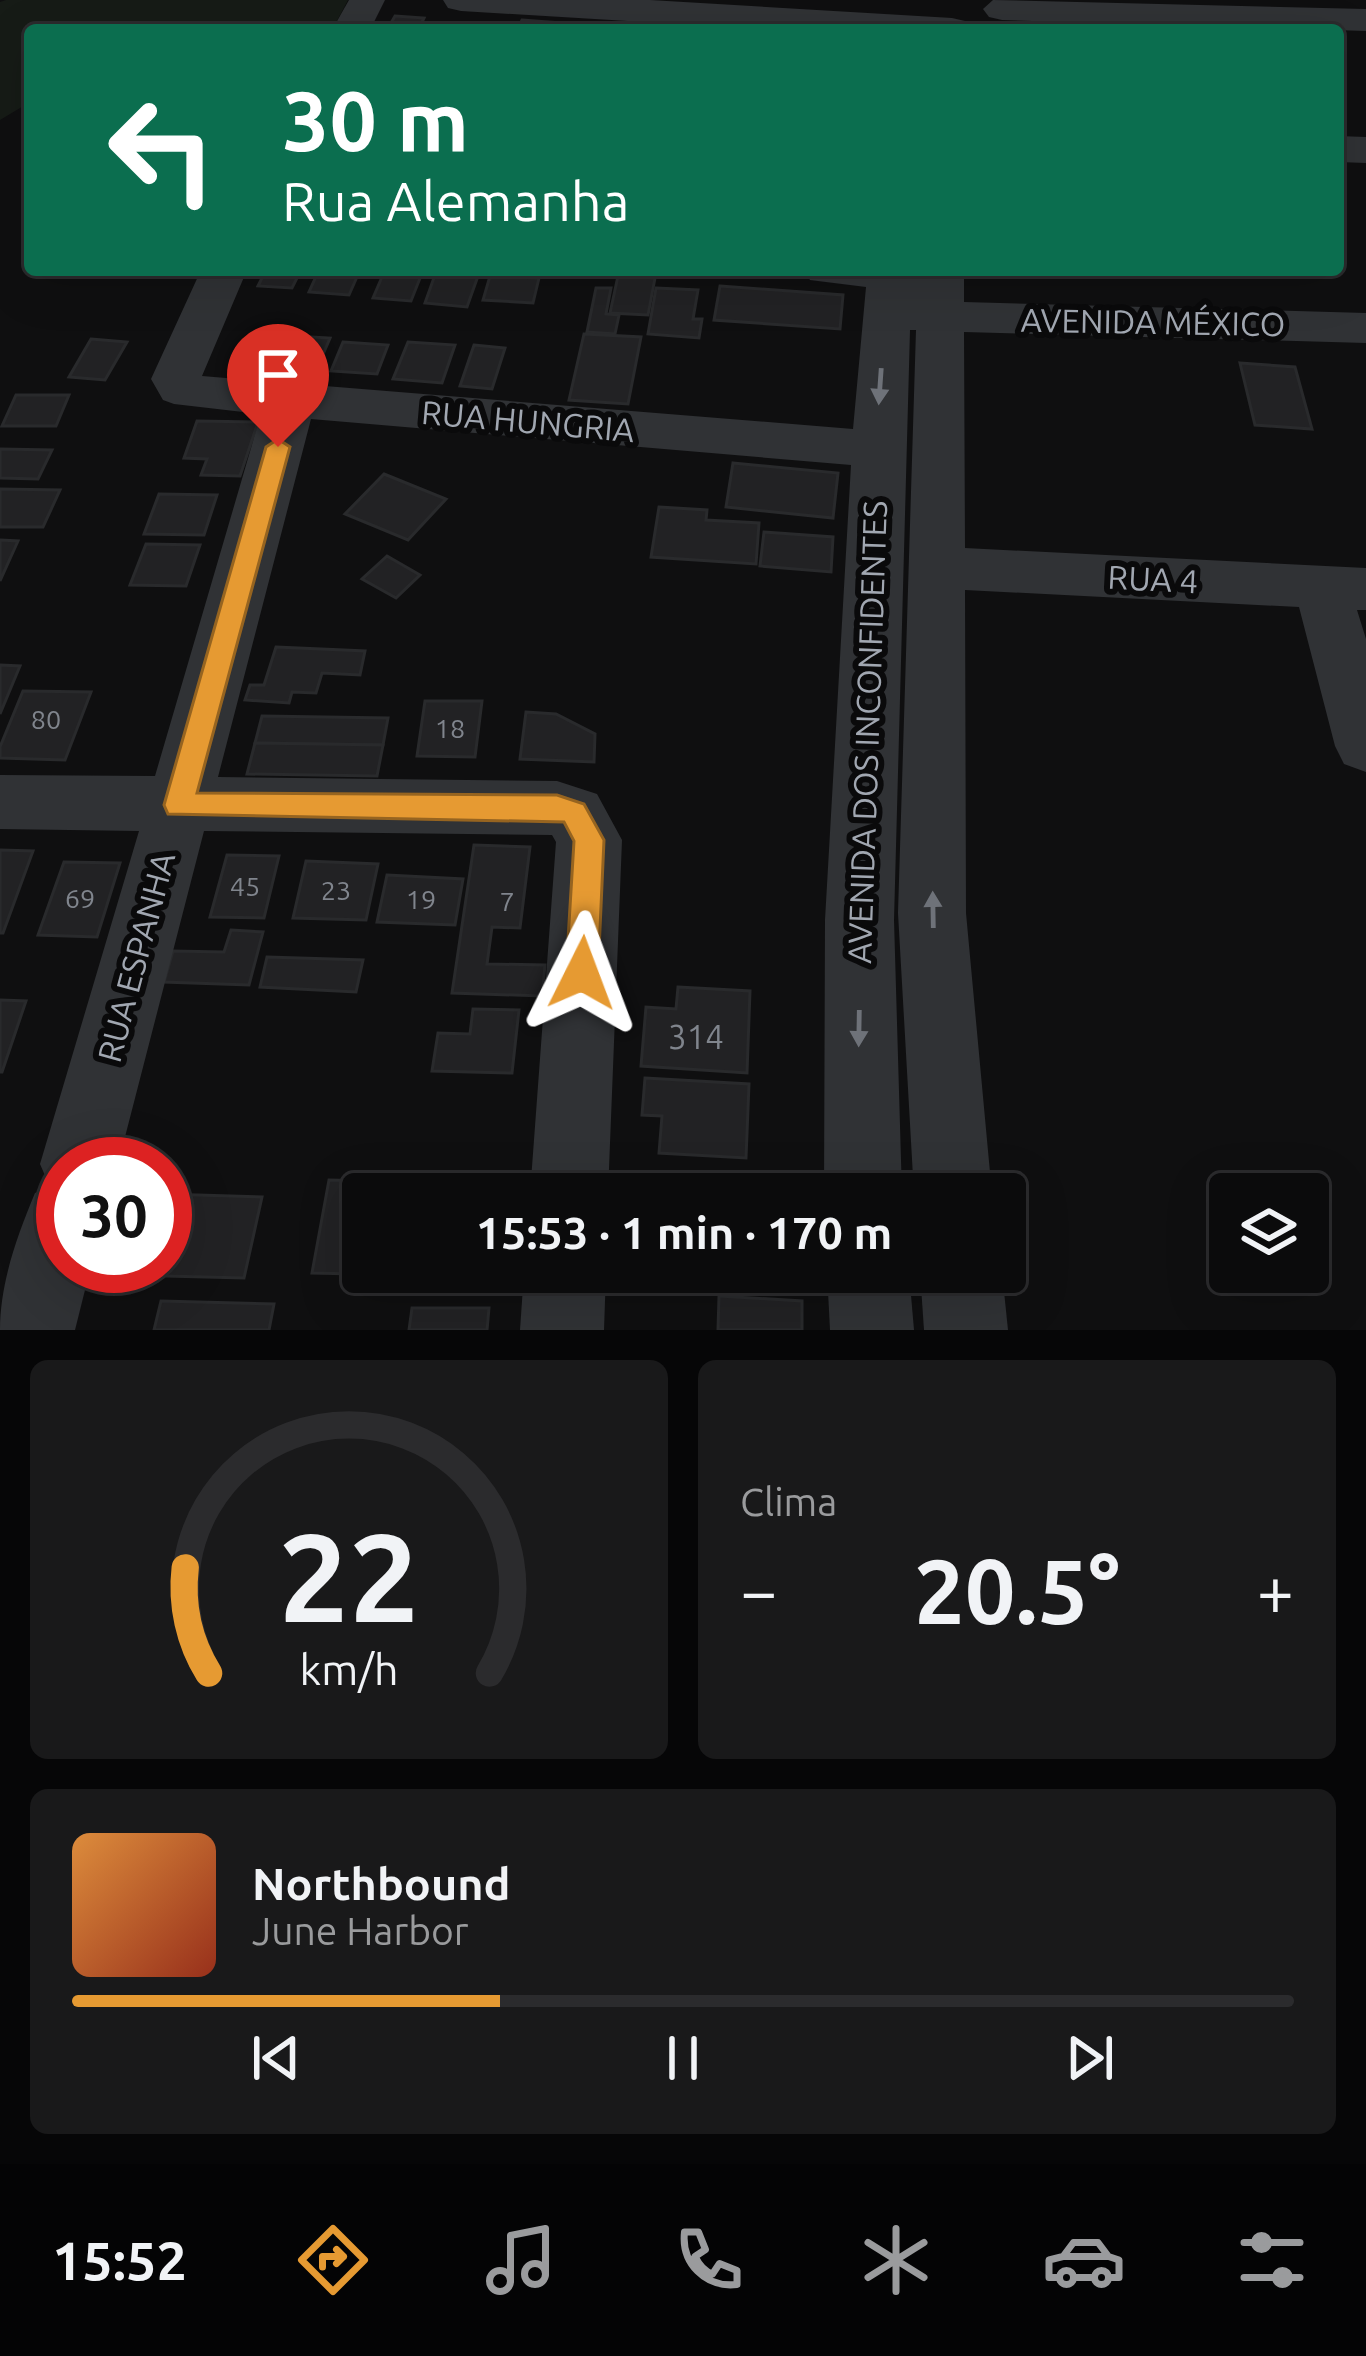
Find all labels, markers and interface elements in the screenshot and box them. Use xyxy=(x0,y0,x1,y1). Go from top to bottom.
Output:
icon: left xyxy=(84,72,240,228)
text: 30 m xyxy=(282,73,469,167)
text: Rua Alemanha xyxy=(282,171,629,231)
street label: AVENIDA MÉXICO xyxy=(1020,299,1286,342)
pin xyxy=(227,324,329,447)
icon: arrive xyxy=(245,342,311,408)
one-way arrow xyxy=(870,368,889,406)
street label: RUA HUNGRIA xyxy=(420,393,637,448)
street label: AVENIDA DOS INCONFIDENTES xyxy=(840,500,893,964)
street label: RUA 4 xyxy=(1107,558,1199,599)
house number: 80 xyxy=(31,704,61,734)
house number: 18 xyxy=(435,713,465,743)
street label: RUA ESPANHA xyxy=(90,847,181,1066)
house number: 45 xyxy=(230,871,260,901)
house number: 23 xyxy=(321,875,351,905)
house number: 69 xyxy=(65,883,95,913)
house number: 19 xyxy=(406,884,436,914)
house number: 7 xyxy=(499,886,515,916)
one-way arrow xyxy=(923,890,942,928)
position arrow xyxy=(519,910,645,1036)
one-way arrow xyxy=(849,1010,869,1048)
house number: 314 xyxy=(668,1018,724,1055)
speed limit sign: 30 xyxy=(36,1137,192,1293)
map controls xyxy=(1209,1173,1329,1293)
button: layers xyxy=(1209,1173,1329,1293)
text: 15:53 · 1 min · 170 m xyxy=(476,1207,892,1258)
text: Clima xyxy=(740,1480,837,1523)
text: 22 xyxy=(279,1506,419,1646)
text: 20.5° xyxy=(914,1540,1120,1641)
text: − xyxy=(740,1553,777,1627)
text: + xyxy=(1257,1553,1294,1627)
text: km/h xyxy=(299,1644,399,1692)
text: Northbound xyxy=(252,1858,511,1909)
text: June Harbor xyxy=(252,1909,469,1952)
icon: previous xyxy=(243,2025,309,2091)
icon: pause xyxy=(650,2025,716,2091)
icon: next xyxy=(1057,2025,1123,2091)
icon: directions xyxy=(291,2218,375,2302)
icon: music xyxy=(479,2218,563,2302)
icon: phone xyxy=(667,2218,751,2302)
icon: climate xyxy=(854,2218,938,2302)
icon: car xyxy=(1042,2218,1126,2302)
icon: filters xyxy=(1230,2218,1314,2302)
text: 15:52 xyxy=(52,2230,187,2290)

